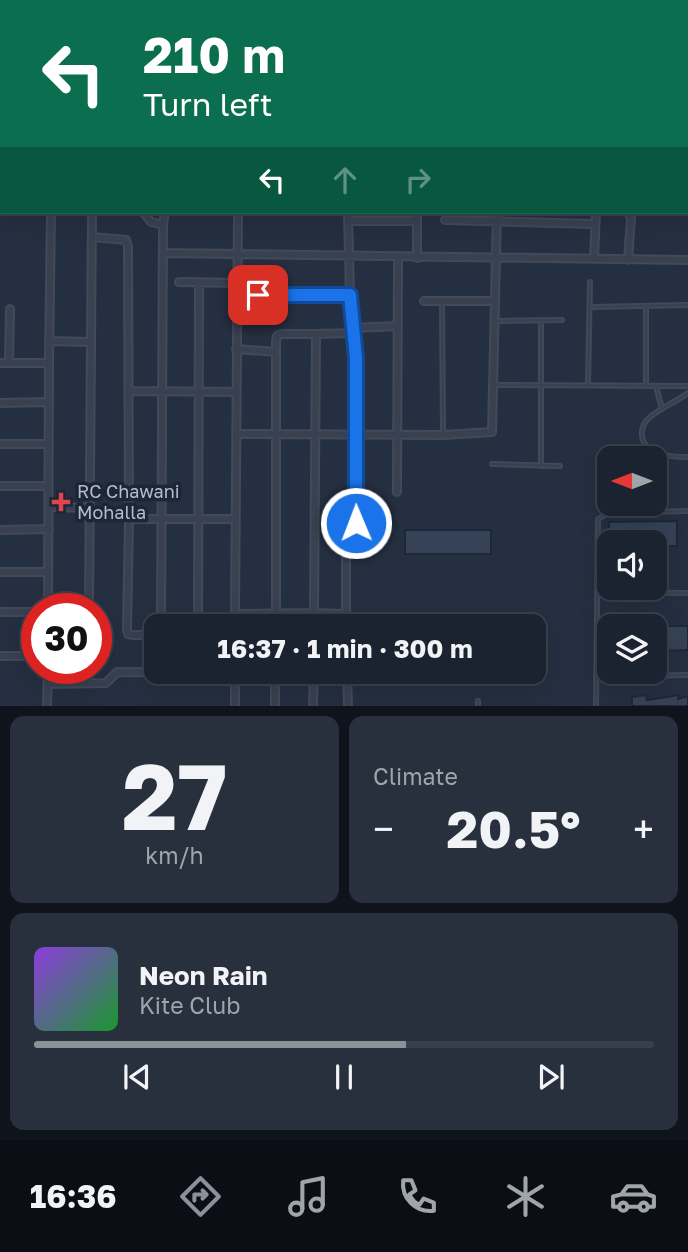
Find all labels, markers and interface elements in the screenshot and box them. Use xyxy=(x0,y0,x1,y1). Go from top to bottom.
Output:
text: 210 m xyxy=(143,25,285,84)
icon: left xyxy=(28,28,119,119)
text: Turn left xyxy=(143,85,272,123)
icon: left xyxy=(253,161,291,199)
icon: ahead xyxy=(326,161,364,199)
icon: right xyxy=(399,161,437,199)
pin xyxy=(228,265,288,325)
icon: arrive xyxy=(239,276,277,314)
north arrow xyxy=(597,446,667,516)
map controls xyxy=(597,446,667,684)
place label: RC Chawani Mohalla xyxy=(77,480,180,523)
position arrow xyxy=(319,486,393,560)
marker: RC Chawani Mohalla xyxy=(51,492,71,512)
button: sound xyxy=(597,530,667,600)
speed limit sign: 30 xyxy=(21,593,112,684)
button: layers xyxy=(597,614,667,684)
text: 16:37 · 1 min · 300 m xyxy=(217,633,473,664)
text: 27 xyxy=(122,741,227,850)
text: Climate xyxy=(373,762,458,790)
text: 20.5° xyxy=(446,797,581,859)
text: − xyxy=(373,806,394,851)
text: + xyxy=(633,806,654,851)
text: km/h xyxy=(145,841,204,869)
text: Neon Rain xyxy=(139,960,268,991)
text: Kite Club xyxy=(139,991,240,1019)
icon: previous xyxy=(118,1058,156,1096)
icon: pause xyxy=(325,1058,363,1096)
icon: next xyxy=(532,1058,570,1096)
icon: directions xyxy=(176,1172,225,1221)
icon: music xyxy=(284,1172,333,1221)
icon: phone xyxy=(393,1172,442,1221)
icon: climate xyxy=(501,1172,550,1221)
icon: car xyxy=(609,1172,658,1221)
text: 16:36 xyxy=(30,1177,117,1215)

